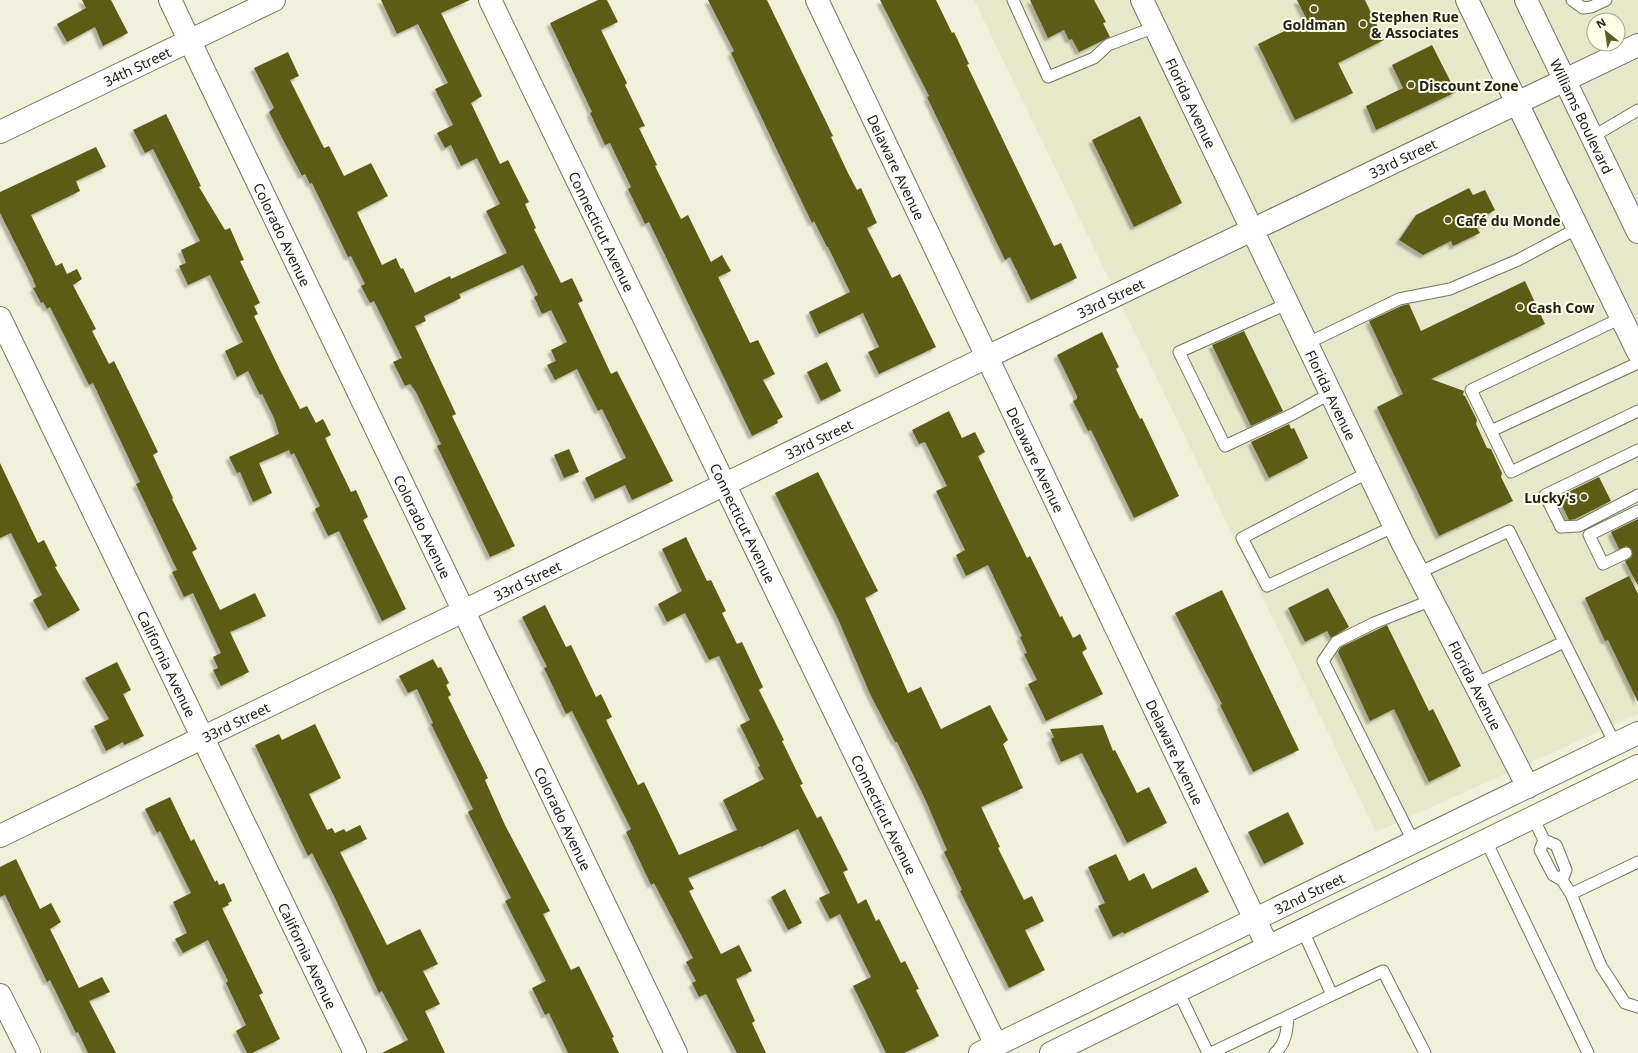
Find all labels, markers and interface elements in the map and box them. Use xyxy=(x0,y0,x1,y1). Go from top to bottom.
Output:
marker: Goldman xyxy=(1309,4,1319,14)
place label: Stephen Rue & Associates xyxy=(1371,7,1459,42)
north arrow xyxy=(1586,12,1626,52)
text: N xyxy=(1593,14,1608,32)
place label: Goldman xyxy=(1282,15,1346,34)
marker: Stephen Rue & Associates xyxy=(1358,19,1368,29)
street label: 34th Street xyxy=(100,42,174,90)
street label: Florida Avenue xyxy=(1162,54,1221,151)
street label: Williams Boulevard xyxy=(1546,56,1618,177)
place label: Discount Zone xyxy=(1419,76,1519,95)
marker: Discount Zone xyxy=(1406,80,1416,90)
street label: Delaware Avenue xyxy=(863,111,930,223)
street label: 33rd Street xyxy=(1366,133,1440,182)
street label: Connecticut Avenue xyxy=(565,168,639,295)
street label: Colorado Avenue xyxy=(250,179,316,289)
place label: Café du Monde xyxy=(1456,211,1561,230)
marker: Café du Monde xyxy=(1443,215,1453,225)
street label: 33rd Street xyxy=(1073,273,1147,322)
place label: Cash Cow xyxy=(1528,298,1595,317)
marker: Cash Cow xyxy=(1515,302,1525,312)
street label: Florida Avenue xyxy=(1302,347,1361,443)
street label: Delaware Avenue xyxy=(1003,404,1069,516)
street label: 33rd Street xyxy=(782,414,856,463)
street label: Connecticut Avenue xyxy=(706,460,780,586)
street label: Colorado Avenue xyxy=(390,471,456,581)
place label: Lucky's xyxy=(1524,488,1576,507)
marker: Lucky's xyxy=(1579,492,1589,502)
street label: 33rd Street xyxy=(490,556,564,605)
street label: California Avenue xyxy=(133,607,201,720)
street label: Florida Avenue xyxy=(1445,637,1507,733)
street label: Delaware Avenue xyxy=(1142,696,1208,808)
street label: 33rd Street xyxy=(199,697,273,746)
street label: Connecticut Avenue xyxy=(847,751,922,878)
street label: Colorado Avenue xyxy=(530,763,596,873)
street label: 32nd Street xyxy=(1271,868,1348,918)
street label: California Avenue xyxy=(274,899,342,1012)

